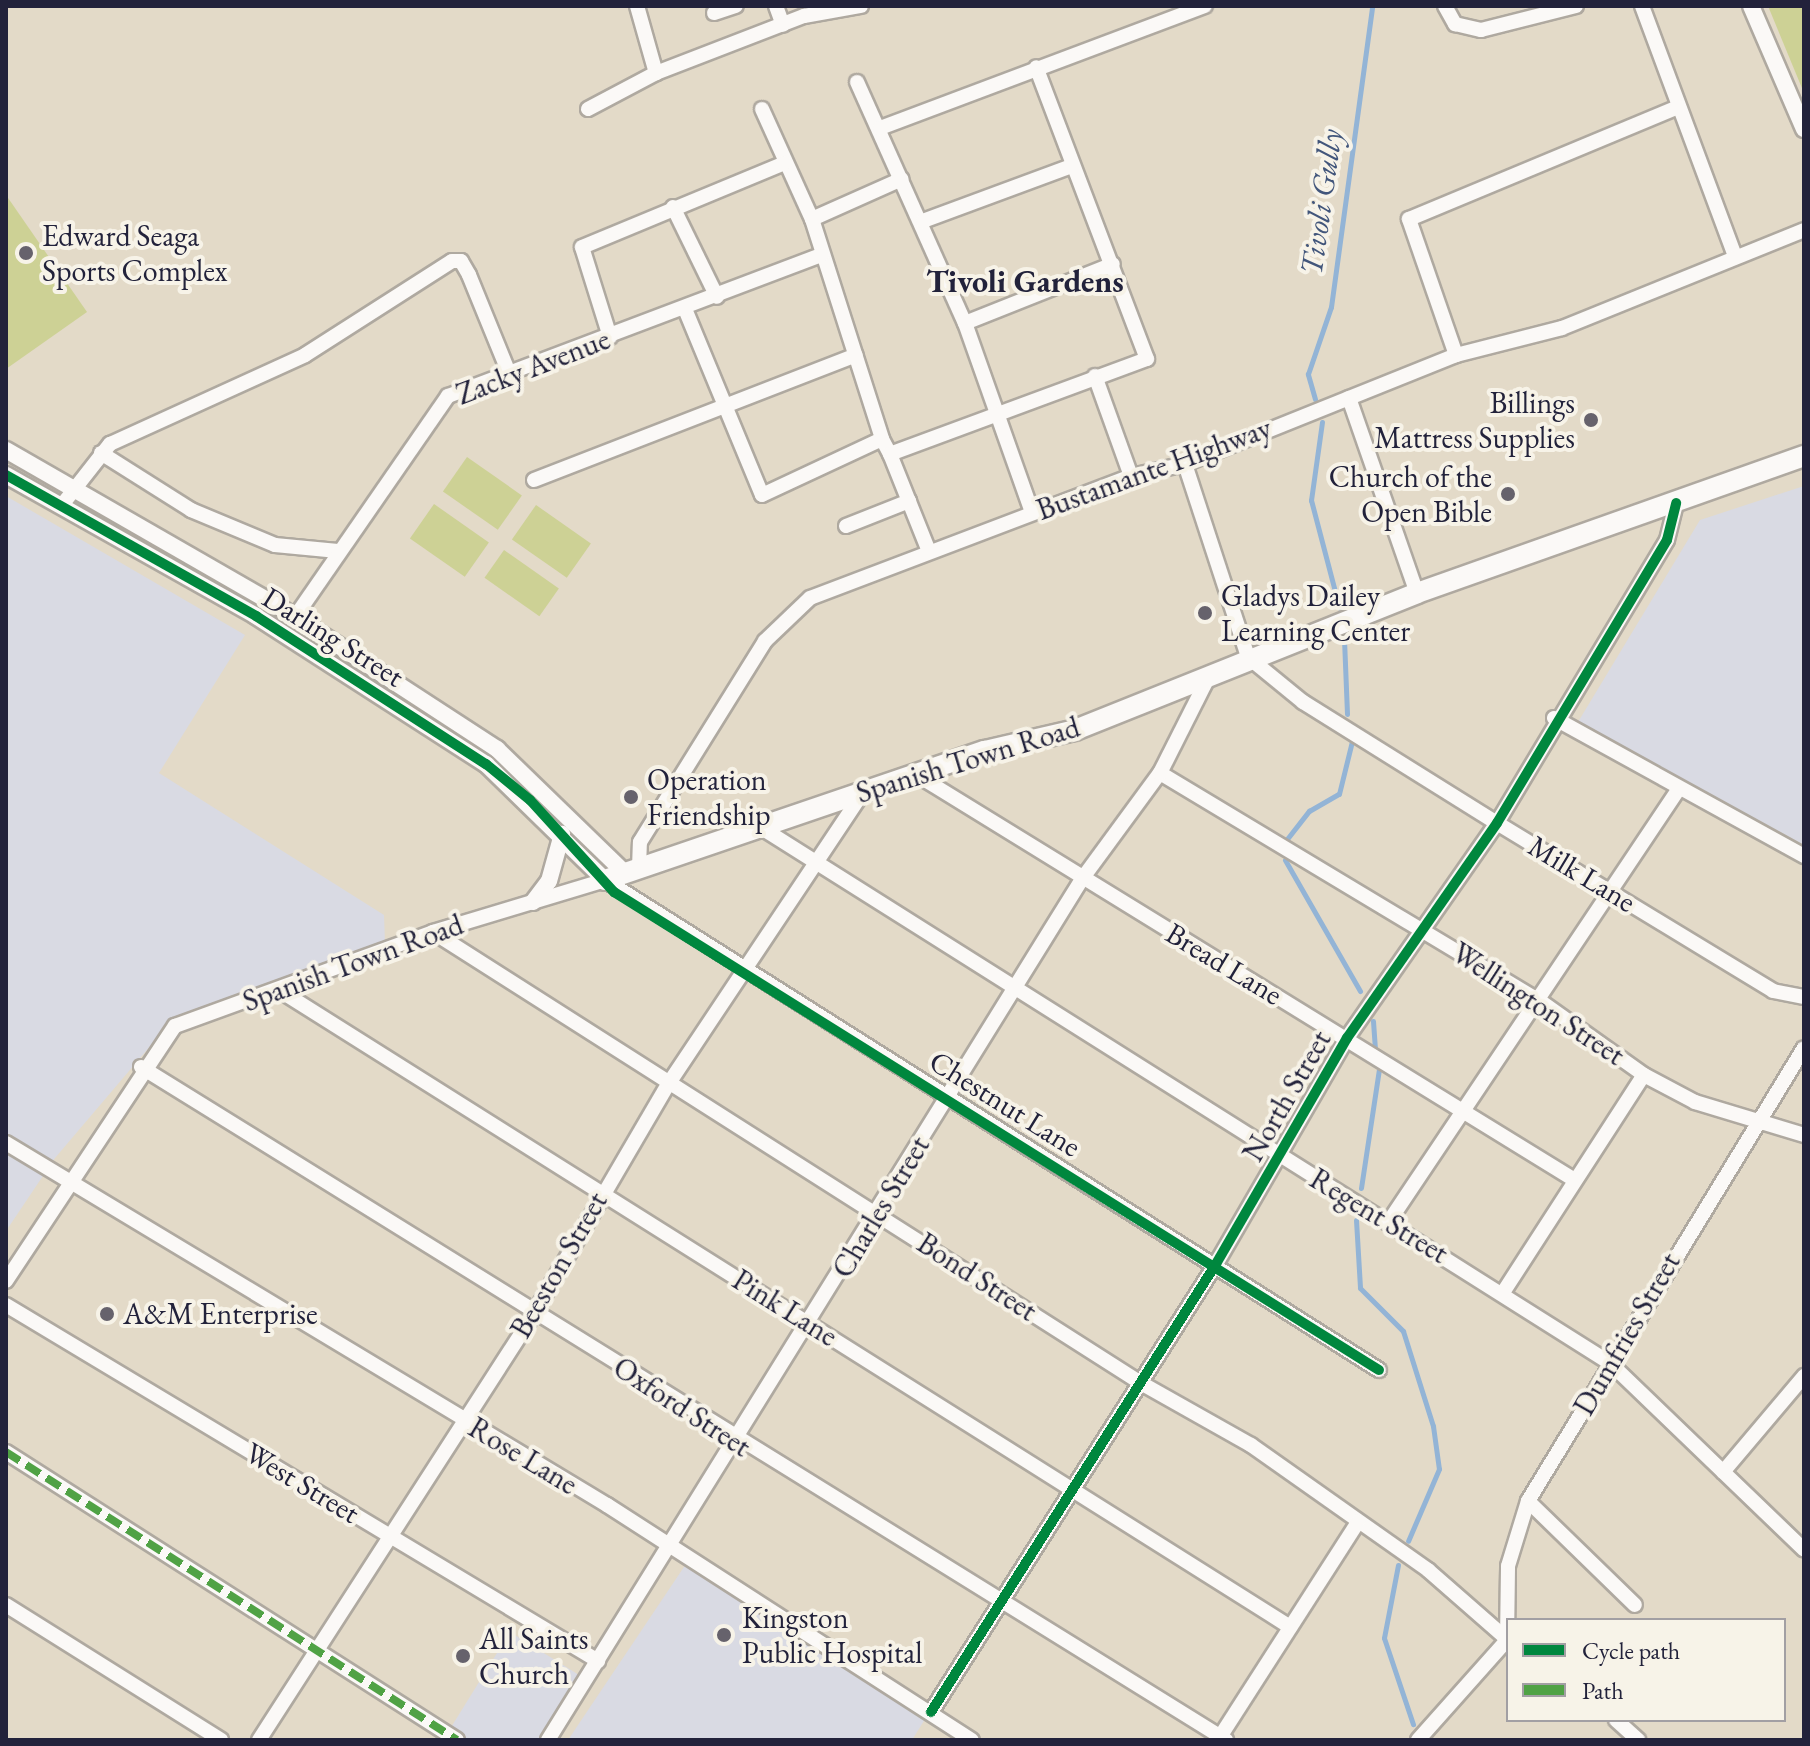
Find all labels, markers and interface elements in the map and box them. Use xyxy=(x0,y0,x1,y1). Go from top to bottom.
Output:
water label: Tivoli Gully xyxy=(1292,126,1350,278)
place label: Edward Seaga Sports Complex xyxy=(42,218,227,288)
marker: Edward Seaga Sports Complex xyxy=(17,244,35,262)
district label: Tivoli Gardens xyxy=(926,262,1124,300)
street label: Zacky Avenue xyxy=(451,321,615,413)
place label: Billings Mattress Supplies xyxy=(1374,385,1575,456)
street label: Bustamante Highway xyxy=(1032,410,1276,528)
marker: Billings Mattress Supplies xyxy=(1582,411,1600,429)
place label: Church of the Open Bible xyxy=(1329,459,1492,530)
marker: Church of the Open Bible xyxy=(1499,485,1517,503)
place label: Gladys Dailey Learning Center xyxy=(1221,578,1410,648)
street label: Darling Street xyxy=(256,579,410,695)
marker: Gladys Dailey Learning Center xyxy=(1196,604,1214,622)
street label: Spanish Town Road xyxy=(852,709,1084,811)
place label: Operation Friendship xyxy=(647,762,771,832)
marker: Operation Friendship xyxy=(622,788,640,806)
street label: Milk Lane xyxy=(1522,828,1642,920)
street label: Spanish Town Road xyxy=(238,906,468,1020)
street label: Bread Lane xyxy=(1159,915,1289,1013)
street label: Wellington Street xyxy=(1445,935,1631,1073)
street label: North Street xyxy=(1235,1024,1339,1168)
street label: Chestnut Lane xyxy=(923,1043,1087,1165)
street label: Charles Street xyxy=(825,1129,937,1285)
street label: Regent Street xyxy=(1303,1161,1455,1271)
street label: Beeston Street xyxy=(503,1186,615,1344)
street label: Bond Street xyxy=(910,1225,1044,1329)
street label: Dumfries Street xyxy=(1566,1246,1688,1422)
street label: Pink Lane xyxy=(726,1262,844,1354)
place label: A&M Enterprise xyxy=(123,1296,318,1332)
marker: A&M Enterprise xyxy=(98,1305,116,1323)
street label: Oxford Street xyxy=(607,1349,757,1465)
street label: Rose Lane xyxy=(462,1409,584,1503)
street label: West Street xyxy=(238,1435,366,1531)
place label: Kingston Public Hospital xyxy=(742,1600,922,1670)
legend xyxy=(1506,1618,1786,1722)
place label: All Saints Church xyxy=(479,1621,588,1692)
marker: Kingston Public Hospital xyxy=(713,1624,735,1646)
text: Cycle path xyxy=(1582,1635,1680,1666)
marker: All Saints Church xyxy=(454,1647,472,1665)
text: Path xyxy=(1582,1675,1624,1706)

